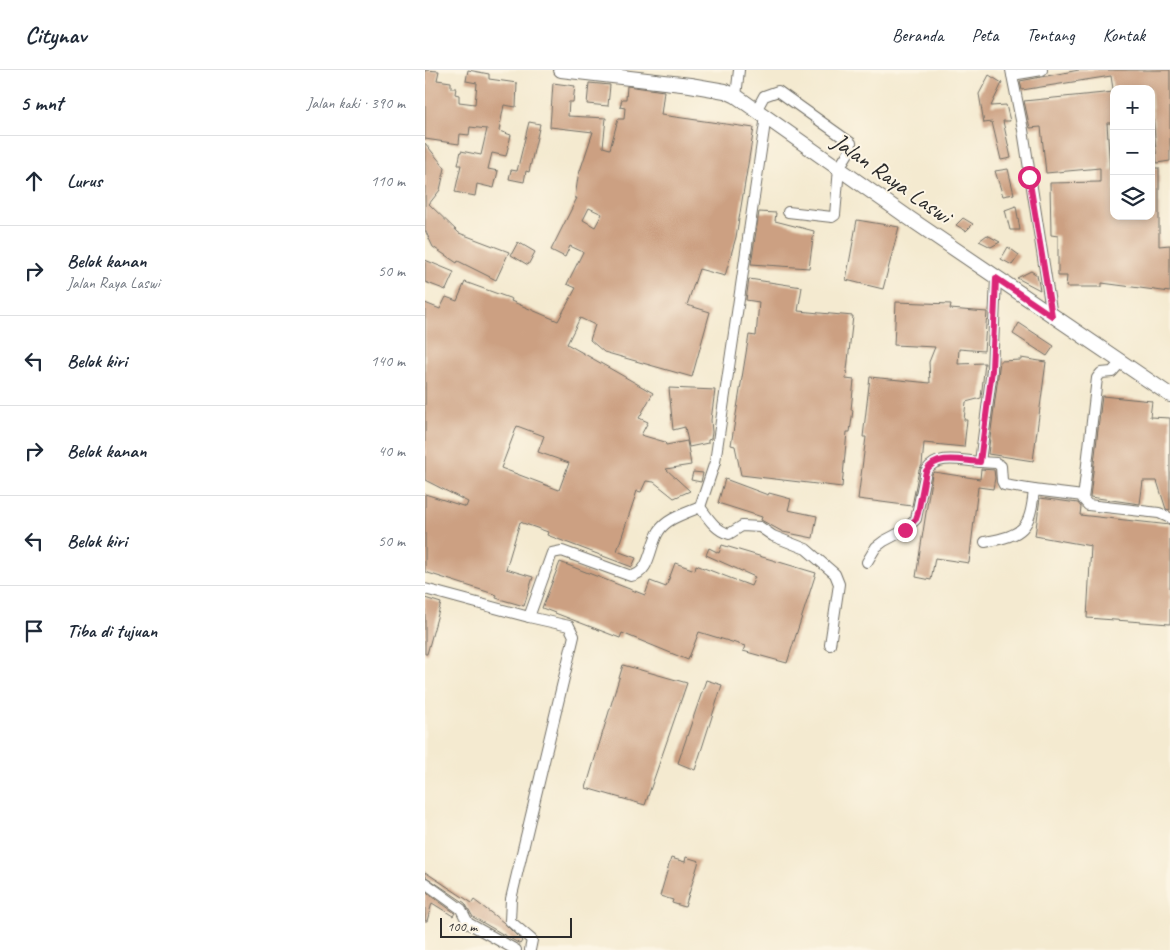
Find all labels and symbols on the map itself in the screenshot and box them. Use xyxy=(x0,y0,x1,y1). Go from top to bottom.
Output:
street label: Jalan Raya Laswi xyxy=(826,125,960,232)
route start xyxy=(1018,166,1041,189)
route end xyxy=(894,519,917,542)
scale bar xyxy=(440,915,573,938)

